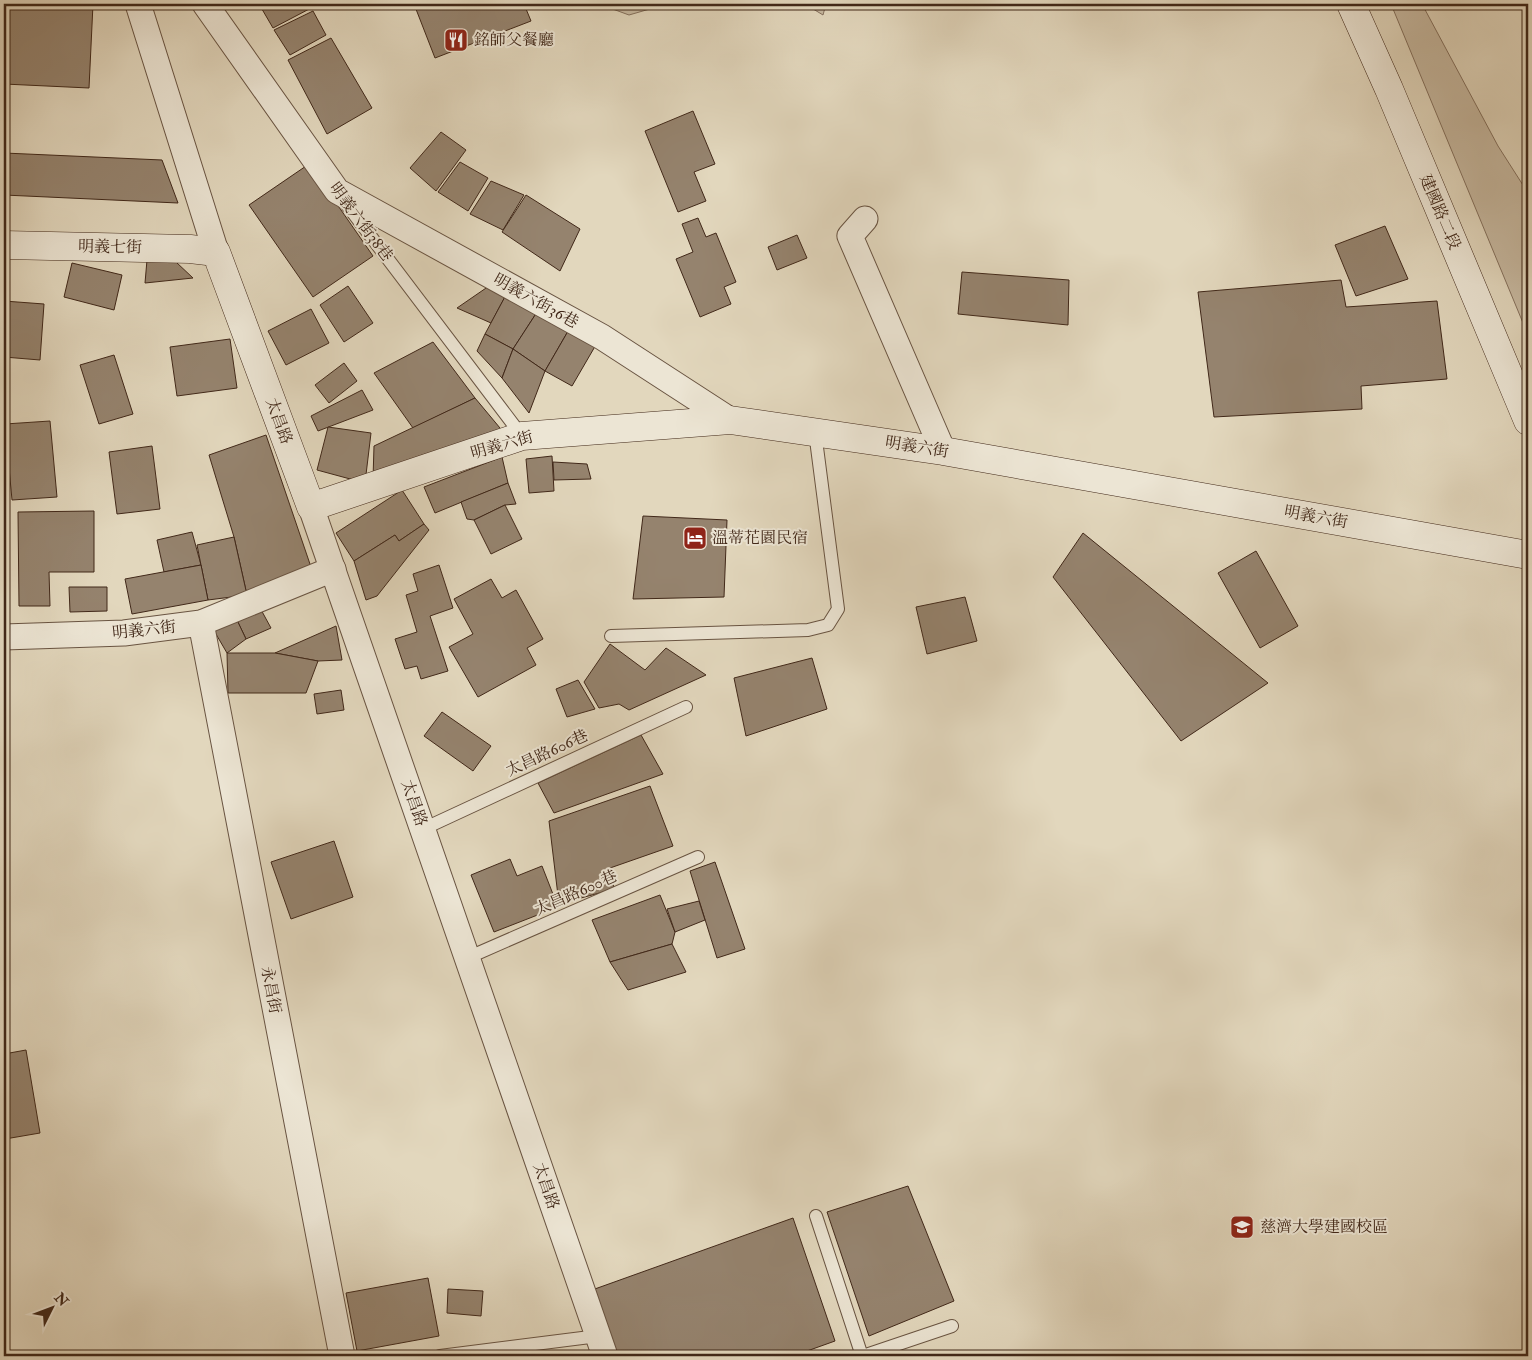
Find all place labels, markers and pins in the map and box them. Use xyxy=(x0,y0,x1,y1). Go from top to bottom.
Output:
restaurant icon: 銘師父餐廳 xyxy=(443,27,469,53)
place label: 銘師父餐廳 xyxy=(474,30,554,50)
hotel icon: 溫蒂花園民宿 xyxy=(682,525,708,551)
place label: 溫蒂花園民宿 xyxy=(712,528,808,548)
school or university icon: 慈濟大學建國校區 xyxy=(1229,1214,1255,1240)
place label: 慈濟大學建國校區 xyxy=(1260,1217,1388,1237)

